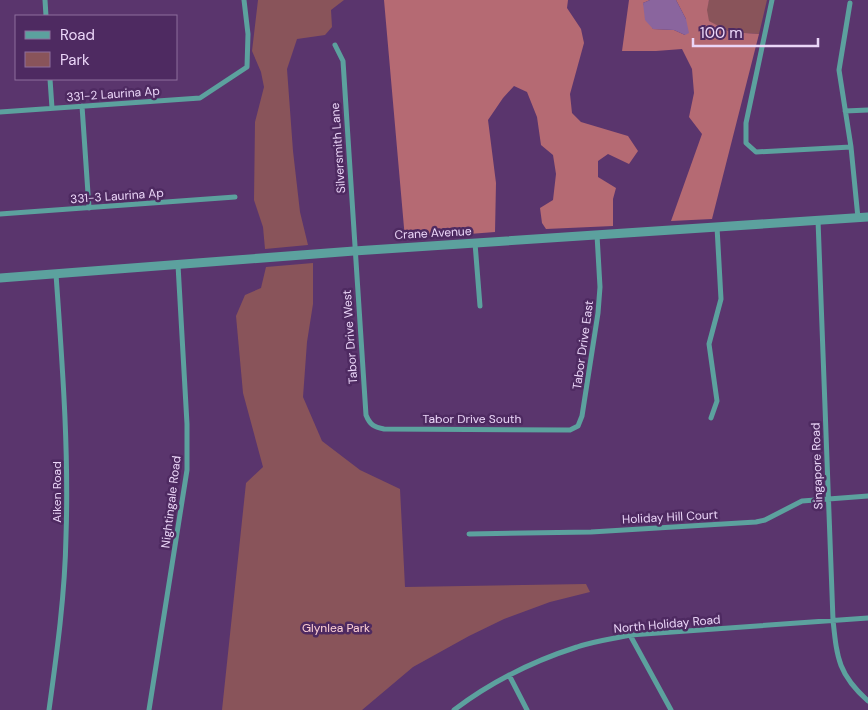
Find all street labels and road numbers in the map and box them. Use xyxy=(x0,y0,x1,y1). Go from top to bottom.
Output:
street label: 331-2 Laurina Ap xyxy=(66,83,160,105)
street label: Silversmith Lane xyxy=(327,102,349,194)
street label: 331-3 Laurina Ap xyxy=(70,185,164,207)
street label: Crane Avenue xyxy=(394,223,472,243)
street label: Tabor Drive West xyxy=(339,289,361,385)
street label: Tabor Drive East xyxy=(569,299,597,391)
street label: Tabor Drive South xyxy=(423,411,521,427)
street label: Singapore Road xyxy=(807,422,827,510)
street label: Nightingale Road xyxy=(157,455,185,549)
street label: Aiken Road xyxy=(49,461,65,523)
street label: Holiday Hill Court xyxy=(622,506,719,527)
street label: North Holiday Road xyxy=(613,611,721,637)

